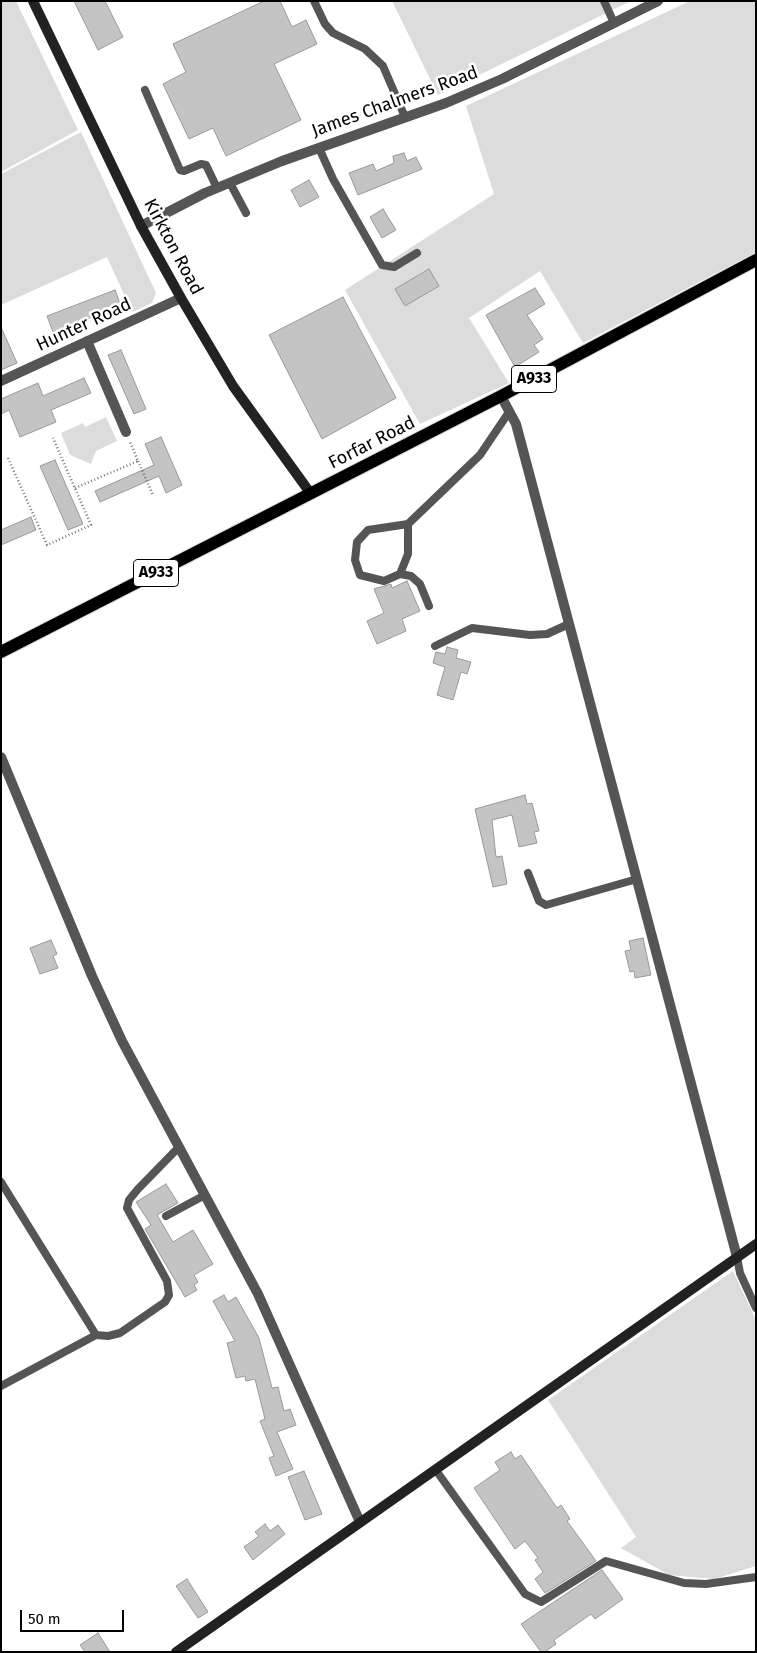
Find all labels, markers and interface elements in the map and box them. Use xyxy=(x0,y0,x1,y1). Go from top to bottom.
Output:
street label: James Chalmers Road xyxy=(309,62,481,142)
street label: Kirkton Road xyxy=(139,195,207,299)
street label: Hunter Road xyxy=(33,294,135,356)
road number: A933 xyxy=(512,366,556,392)
street label: Forfar Road xyxy=(325,412,419,474)
road number: A933 xyxy=(134,560,178,586)
scale bar xyxy=(22,1600,126,1632)
text: 50 m xyxy=(28,1610,61,1628)

